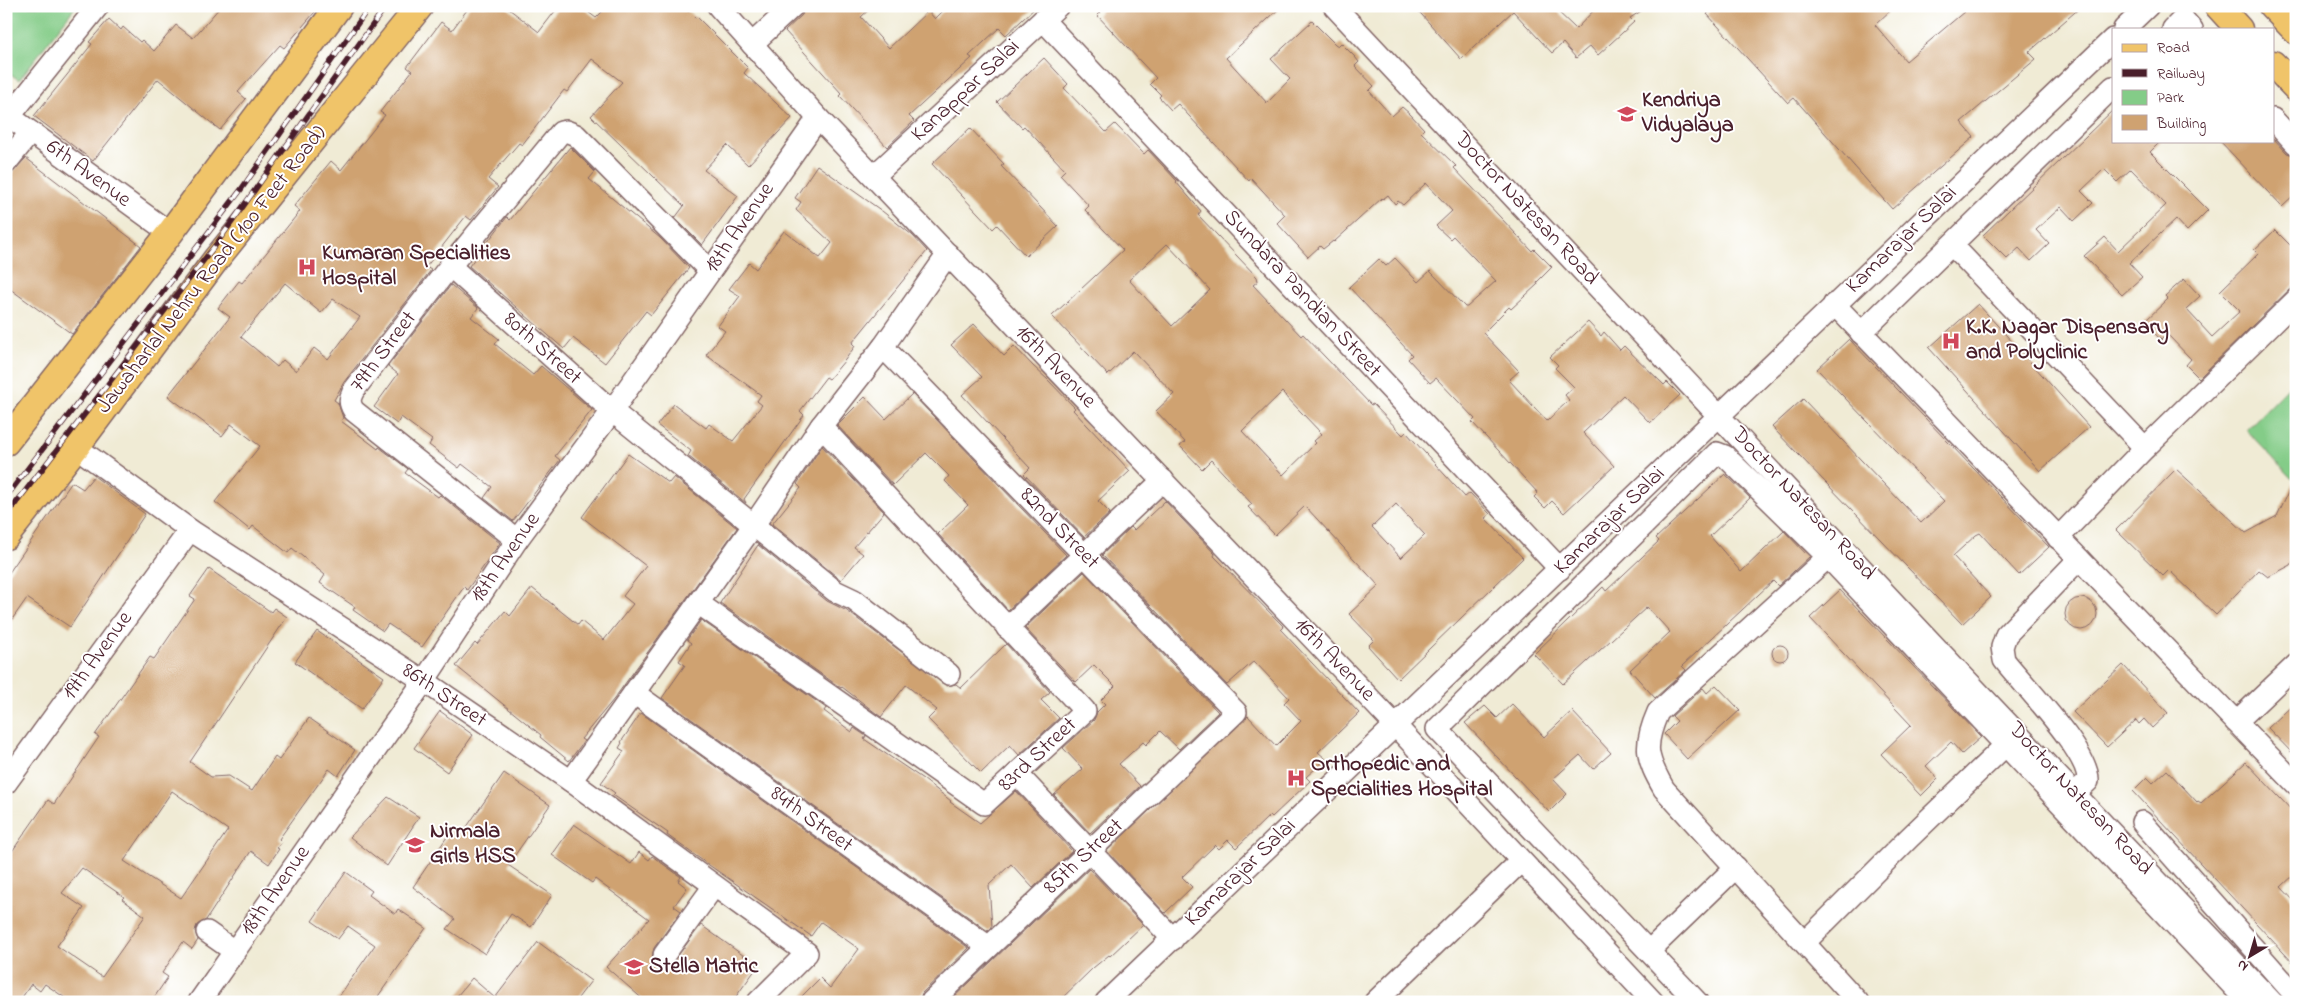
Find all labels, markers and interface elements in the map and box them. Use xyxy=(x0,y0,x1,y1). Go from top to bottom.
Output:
legend xyxy=(2112,28,2274,142)
street label: Kanappar Salai xyxy=(904,32,1028,150)
text: Road xyxy=(2157,37,2190,59)
text: Railway xyxy=(2157,63,2205,86)
place label: Kendriya Vidyalaya xyxy=(1641,85,1734,143)
text: Park xyxy=(2157,87,2185,109)
school or university icon: Kendriya Vidyalaya xyxy=(1616,103,1638,125)
text: Building xyxy=(2156,113,2206,136)
street label: Jawaharlal Nehru Road (100 Feet Road) xyxy=(89,119,335,421)
street label: Doctor Natesan Road xyxy=(1445,124,1606,293)
street label: 6th Avenue xyxy=(39,132,137,216)
street label: 18th Avenue xyxy=(697,176,783,280)
street label: Kamarajar Salai xyxy=(1839,178,1965,302)
street label: Sundara Pandian Street xyxy=(1215,203,1389,386)
place label: Kumaran Specialities Hospital xyxy=(322,238,511,295)
hospital icon: Kumaran Specialities Hospital xyxy=(296,256,318,278)
street label: 79th Street xyxy=(343,304,426,399)
street label: 80th Street xyxy=(495,305,589,394)
place label: K.K. Nagar Dispensary and Polyclinic xyxy=(1966,312,2169,370)
street label: 16th Avenue xyxy=(1007,318,1103,416)
hospital icon: K.K. Nagar Dispensary and Polyclinic xyxy=(1940,330,1962,352)
street label: Doctor Natesan Road xyxy=(1722,419,1883,588)
street label: Kamarajar Salai xyxy=(1547,459,1673,583)
street label: 82nd Street xyxy=(1012,481,1107,578)
street label: 18th Avenue xyxy=(463,506,549,610)
street label: 19th Avenue xyxy=(55,605,141,707)
street label: 16th Avenue xyxy=(1286,611,1382,709)
street label: 86th Street xyxy=(395,656,494,737)
street label: 83rd Street xyxy=(991,710,1085,800)
street label: Doctor Natesan Road xyxy=(1999,714,2160,883)
place label: Orthopedic and Specialities Hospital xyxy=(1311,749,1493,806)
hospital icon: Orthopedic and Specialities Hospital xyxy=(1285,767,1307,789)
street label: 84th Street xyxy=(763,779,860,862)
street label: 85th Street xyxy=(1037,811,1132,903)
street label: Kamarajar Salai xyxy=(1178,811,1304,935)
place label: Nirmala Girls HSS xyxy=(430,816,516,873)
school or university icon: Nirmala Girls HSS xyxy=(404,834,426,856)
street label: 18th Avenue xyxy=(233,839,319,943)
north arrow xyxy=(2224,930,2274,980)
place label: Stella Matric xyxy=(649,951,760,983)
text: N xyxy=(2233,954,2253,976)
school or university icon: Stella Matric xyxy=(623,956,645,978)

